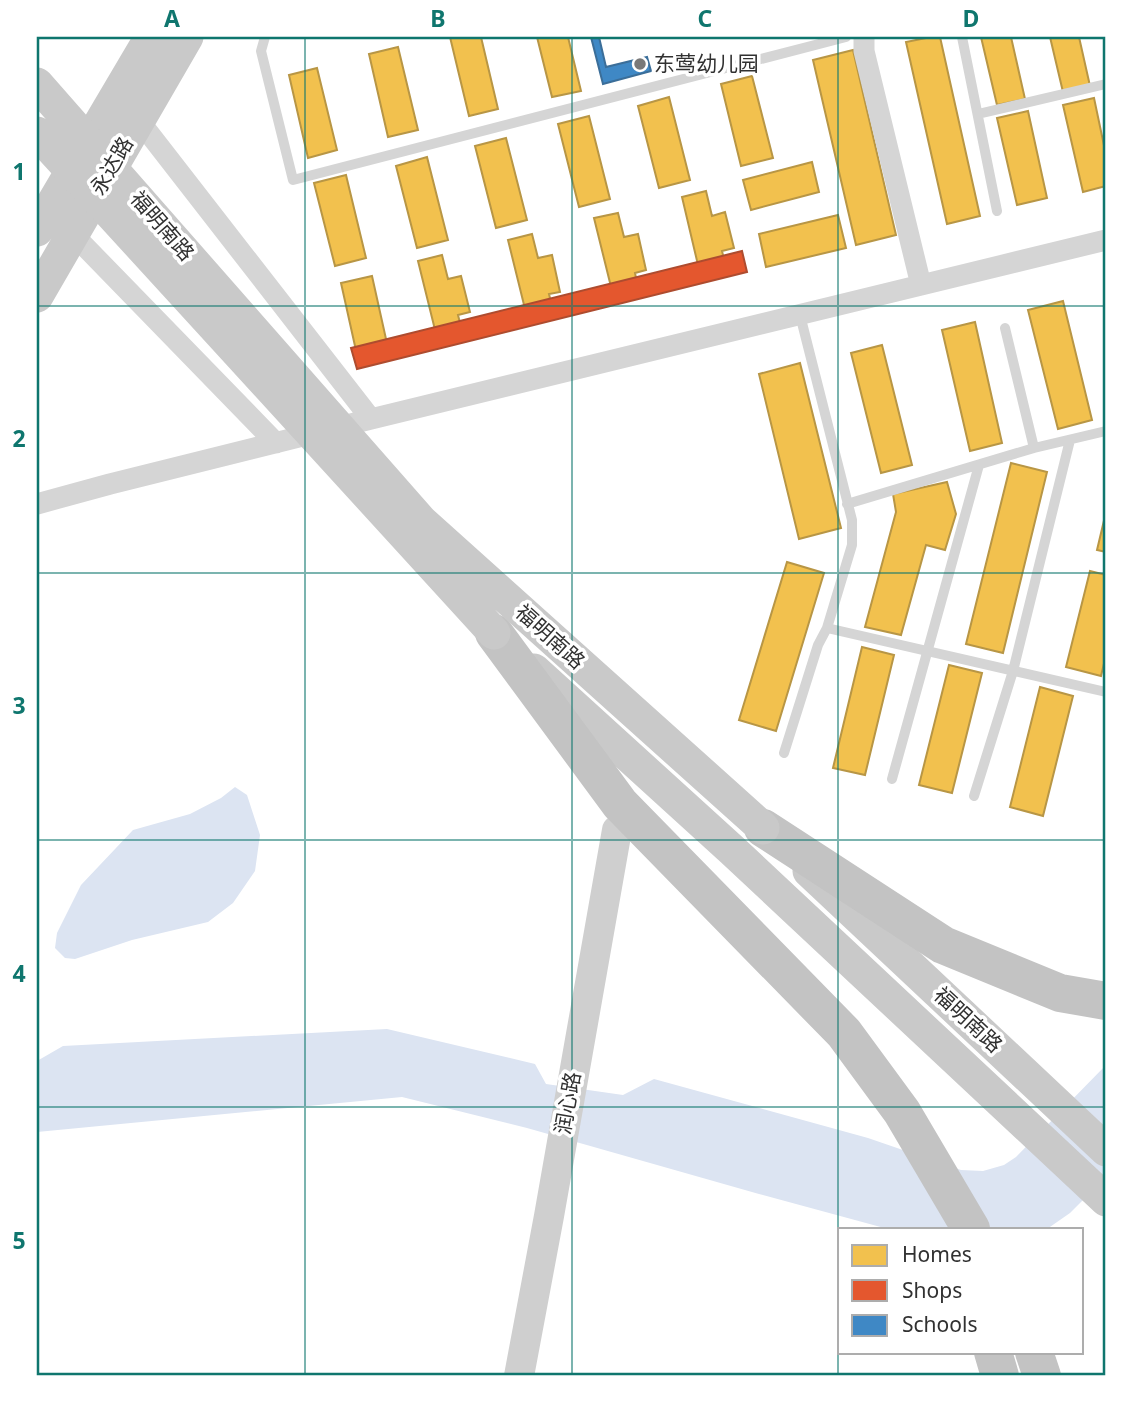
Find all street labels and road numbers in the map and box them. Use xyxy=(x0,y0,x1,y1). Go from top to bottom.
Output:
street label: 永达路 xyxy=(83,131,139,200)
street label: 福明南路 xyxy=(125,184,201,266)
street label: 福明南路 xyxy=(510,598,591,675)
street label: 福明南路 xyxy=(928,980,1009,1058)
street label: 润心路 xyxy=(548,1069,586,1136)

